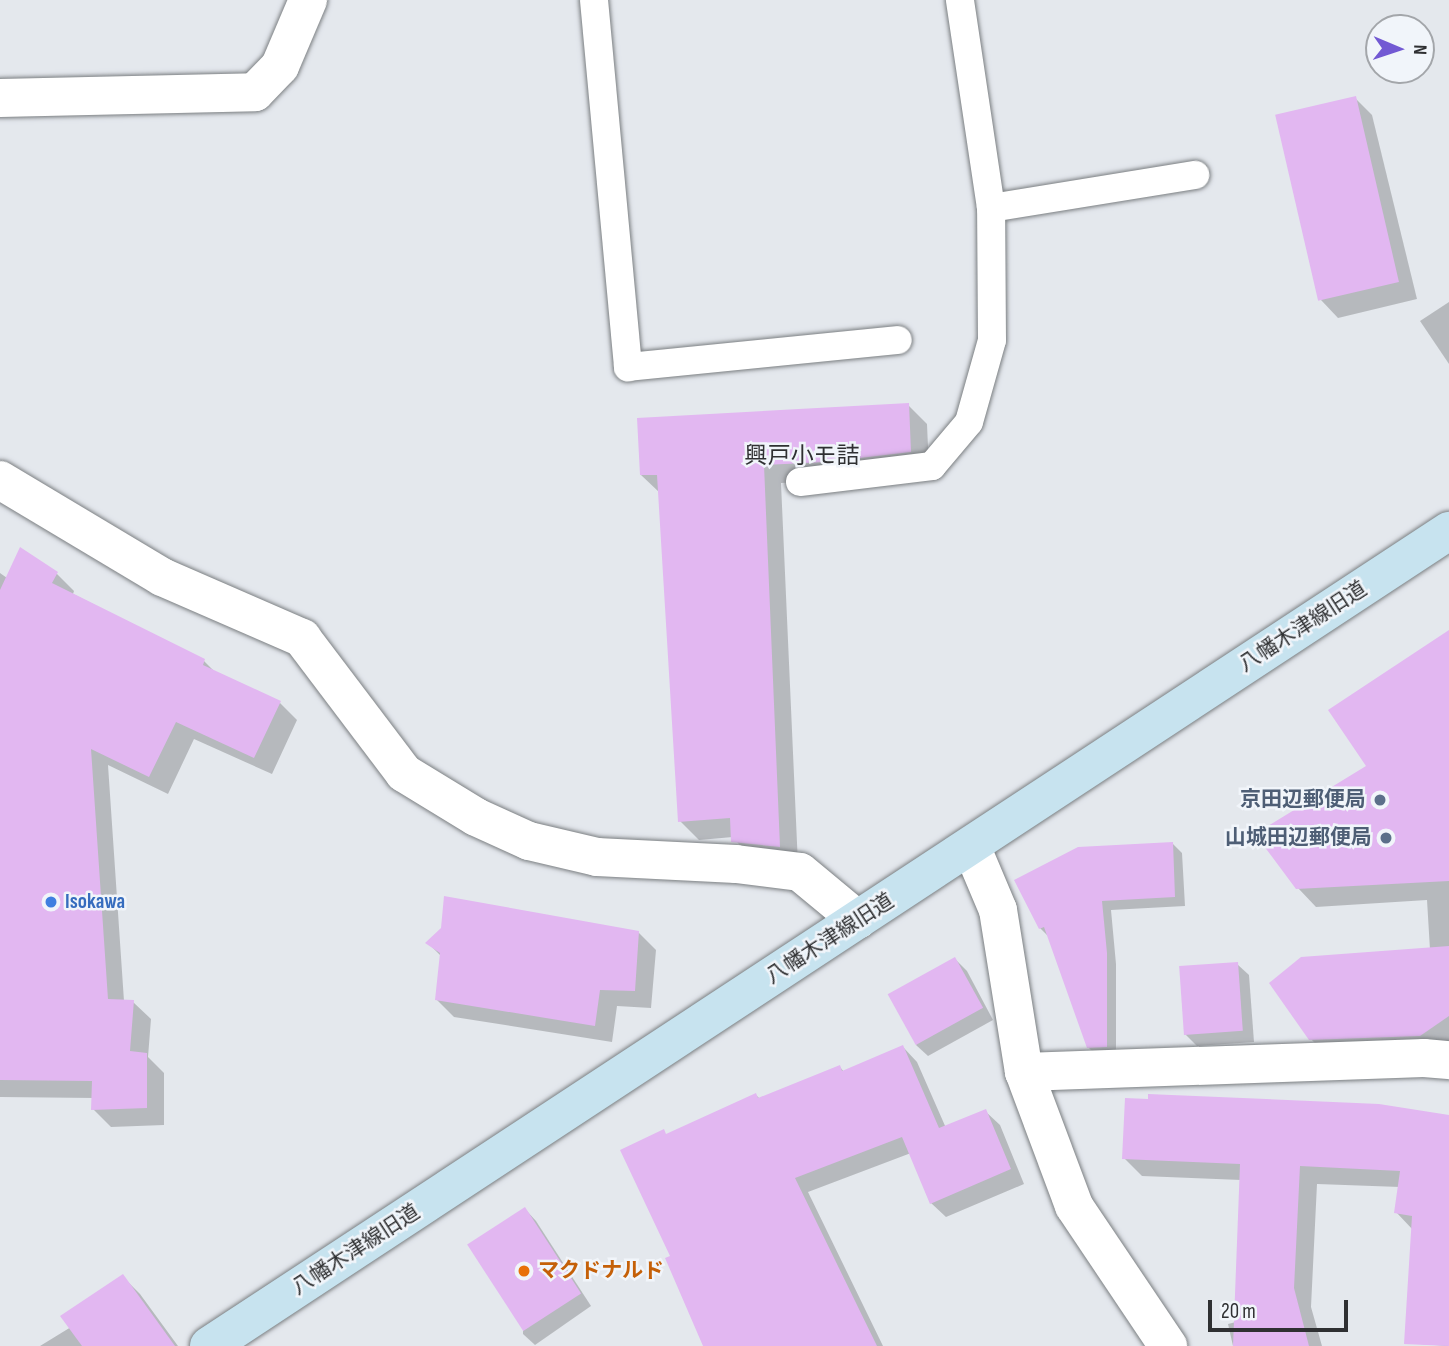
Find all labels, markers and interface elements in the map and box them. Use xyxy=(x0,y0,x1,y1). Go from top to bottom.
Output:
north arrow xyxy=(1365,14,1435,84)
text: N xyxy=(1408,44,1431,55)
district label: 興戸小モ詰 xyxy=(745,442,859,470)
street label: 八幡木津線旧道 xyxy=(1234,576,1372,678)
place label: 京田辺郵便局 xyxy=(1240,787,1366,813)
marker: 京田辺郵便局 xyxy=(1372,792,1388,808)
place label: 山城田辺郵便局 xyxy=(1225,825,1372,851)
marker: 山城田辺郵便局 xyxy=(1378,830,1394,846)
street label: 八幡木津線旧道 xyxy=(761,888,899,990)
place label: Isokawa xyxy=(65,889,125,915)
marker: Isokawa xyxy=(43,894,59,910)
street label: 八幡木津線旧道 xyxy=(287,1199,425,1301)
place label: マクドナルド xyxy=(538,1258,664,1284)
marker: マクドナルド xyxy=(516,1263,532,1279)
scale bar xyxy=(1211,1286,1351,1330)
text: 20 m xyxy=(1221,1299,1256,1324)

